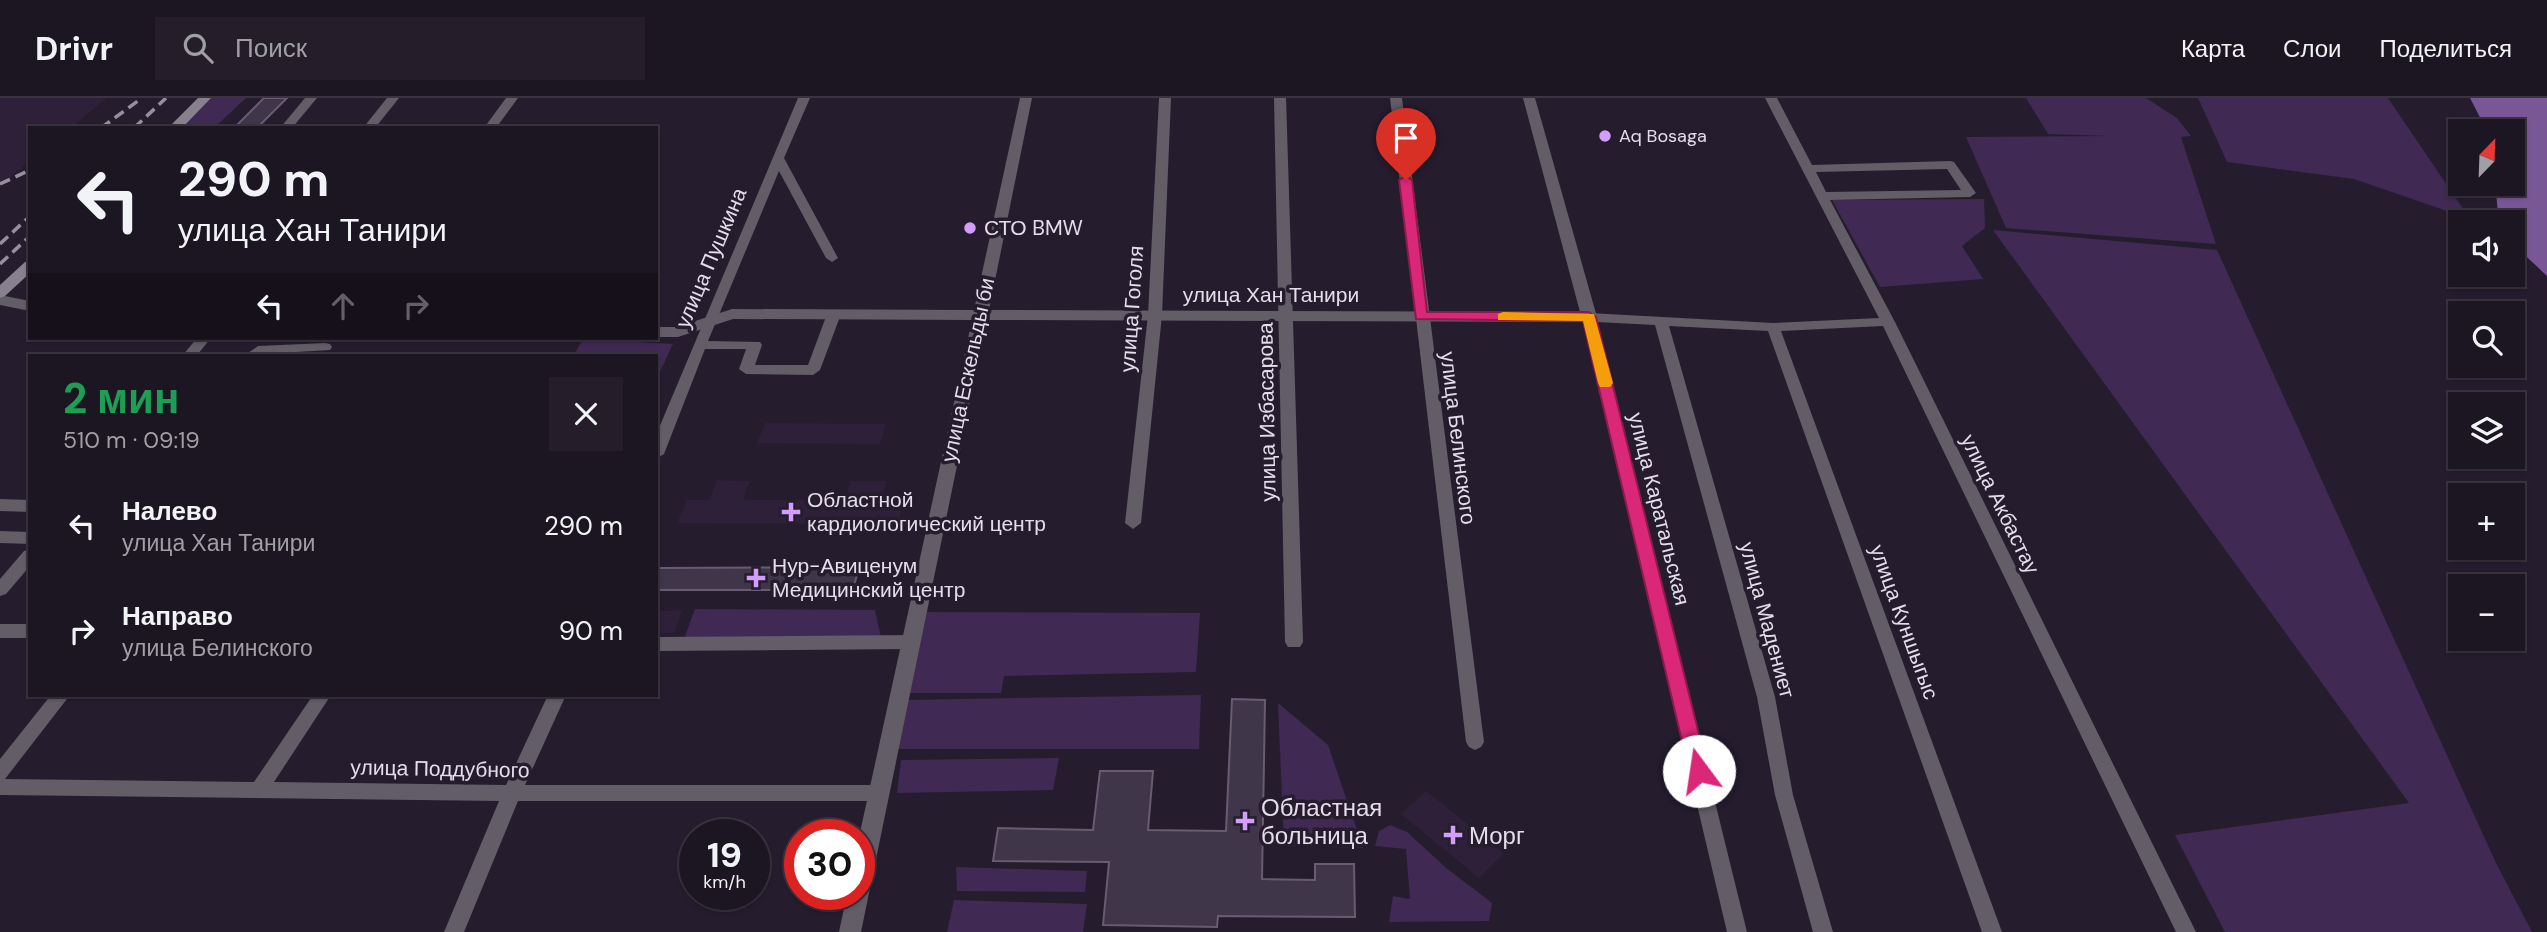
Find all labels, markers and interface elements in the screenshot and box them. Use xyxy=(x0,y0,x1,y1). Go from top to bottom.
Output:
search box xyxy=(155,17,645,80)
text: Drivr xyxy=(35,27,113,70)
icon: search xyxy=(179,29,217,67)
text: Поиск xyxy=(235,31,307,65)
text: Карта xyxy=(2181,33,2245,64)
text: Слои xyxy=(2283,33,2341,64)
text: Поделиться xyxy=(2379,33,2512,64)
pin xyxy=(1376,108,1436,180)
icon: arrive xyxy=(1387,119,1425,157)
north arrow xyxy=(2448,119,2525,196)
map controls xyxy=(2448,119,2525,651)
place label: Aq Bosaga xyxy=(1619,124,1707,148)
marker: Aq Bosaga xyxy=(1597,128,1613,144)
text: 290 m xyxy=(178,147,329,211)
icon: left xyxy=(63,154,154,245)
street label: улица Пушкина xyxy=(669,183,753,332)
text: улица Хан Танири xyxy=(178,209,447,251)
button: sound xyxy=(2448,210,2525,287)
place label: СТО BMW xyxy=(984,214,1083,242)
marker: СТО BMW xyxy=(962,220,978,236)
street label: улица Гоголя xyxy=(1114,245,1150,373)
street label: улица Ескельды би xyxy=(935,275,1001,465)
street label: улица Хан Танири xyxy=(1183,281,1359,309)
icon: left xyxy=(251,287,289,325)
icon: ahead xyxy=(324,287,362,325)
icon: right xyxy=(397,287,435,325)
button: search xyxy=(2448,301,2525,378)
street label: улица Избасарова xyxy=(1251,322,1283,502)
street label: улица Белинского xyxy=(1433,350,1483,526)
text: 2 мин xyxy=(63,371,179,426)
button: close xyxy=(549,377,623,451)
button: layers xyxy=(2448,392,2525,469)
street label: улица Каратальская xyxy=(1622,410,1696,608)
text: 510 m · 09:19 xyxy=(63,425,200,455)
street label: улица Акбастау xyxy=(1954,430,2046,579)
button: + xyxy=(2448,483,2525,560)
place label: Областной кардиологический центр xyxy=(807,486,1046,538)
text: Налево xyxy=(122,494,217,528)
marker: Областной кардиологический центр xyxy=(781,502,801,522)
icon: left xyxy=(63,507,101,545)
text: 290 m xyxy=(544,509,623,543)
text: улица Хан Танири xyxy=(122,528,315,558)
street label: улица Мадениет xyxy=(1733,539,1801,702)
street label: улица Куншыгыс xyxy=(1863,541,1945,703)
place label: Нур-Авиценум Медицинский центр xyxy=(772,552,965,604)
marker: Нур-Авиценум Медицинский центр xyxy=(746,568,766,588)
button: − xyxy=(2448,574,2525,651)
text: Направо xyxy=(122,599,233,633)
icon: right xyxy=(63,612,101,650)
text: 90 m xyxy=(559,614,623,648)
text: улица Белинского xyxy=(122,633,313,663)
position arrow xyxy=(1662,734,1736,808)
street label: улица Поддубного xyxy=(350,753,530,785)
place label: Областная больница xyxy=(1261,792,1382,851)
marker: Областная больница xyxy=(1235,811,1255,831)
speed limit sign: 30 xyxy=(784,819,875,910)
place label: Морг xyxy=(1469,820,1525,851)
marker: Морг xyxy=(1443,825,1463,845)
text: 19 xyxy=(707,832,742,878)
text: km/h xyxy=(703,870,746,894)

